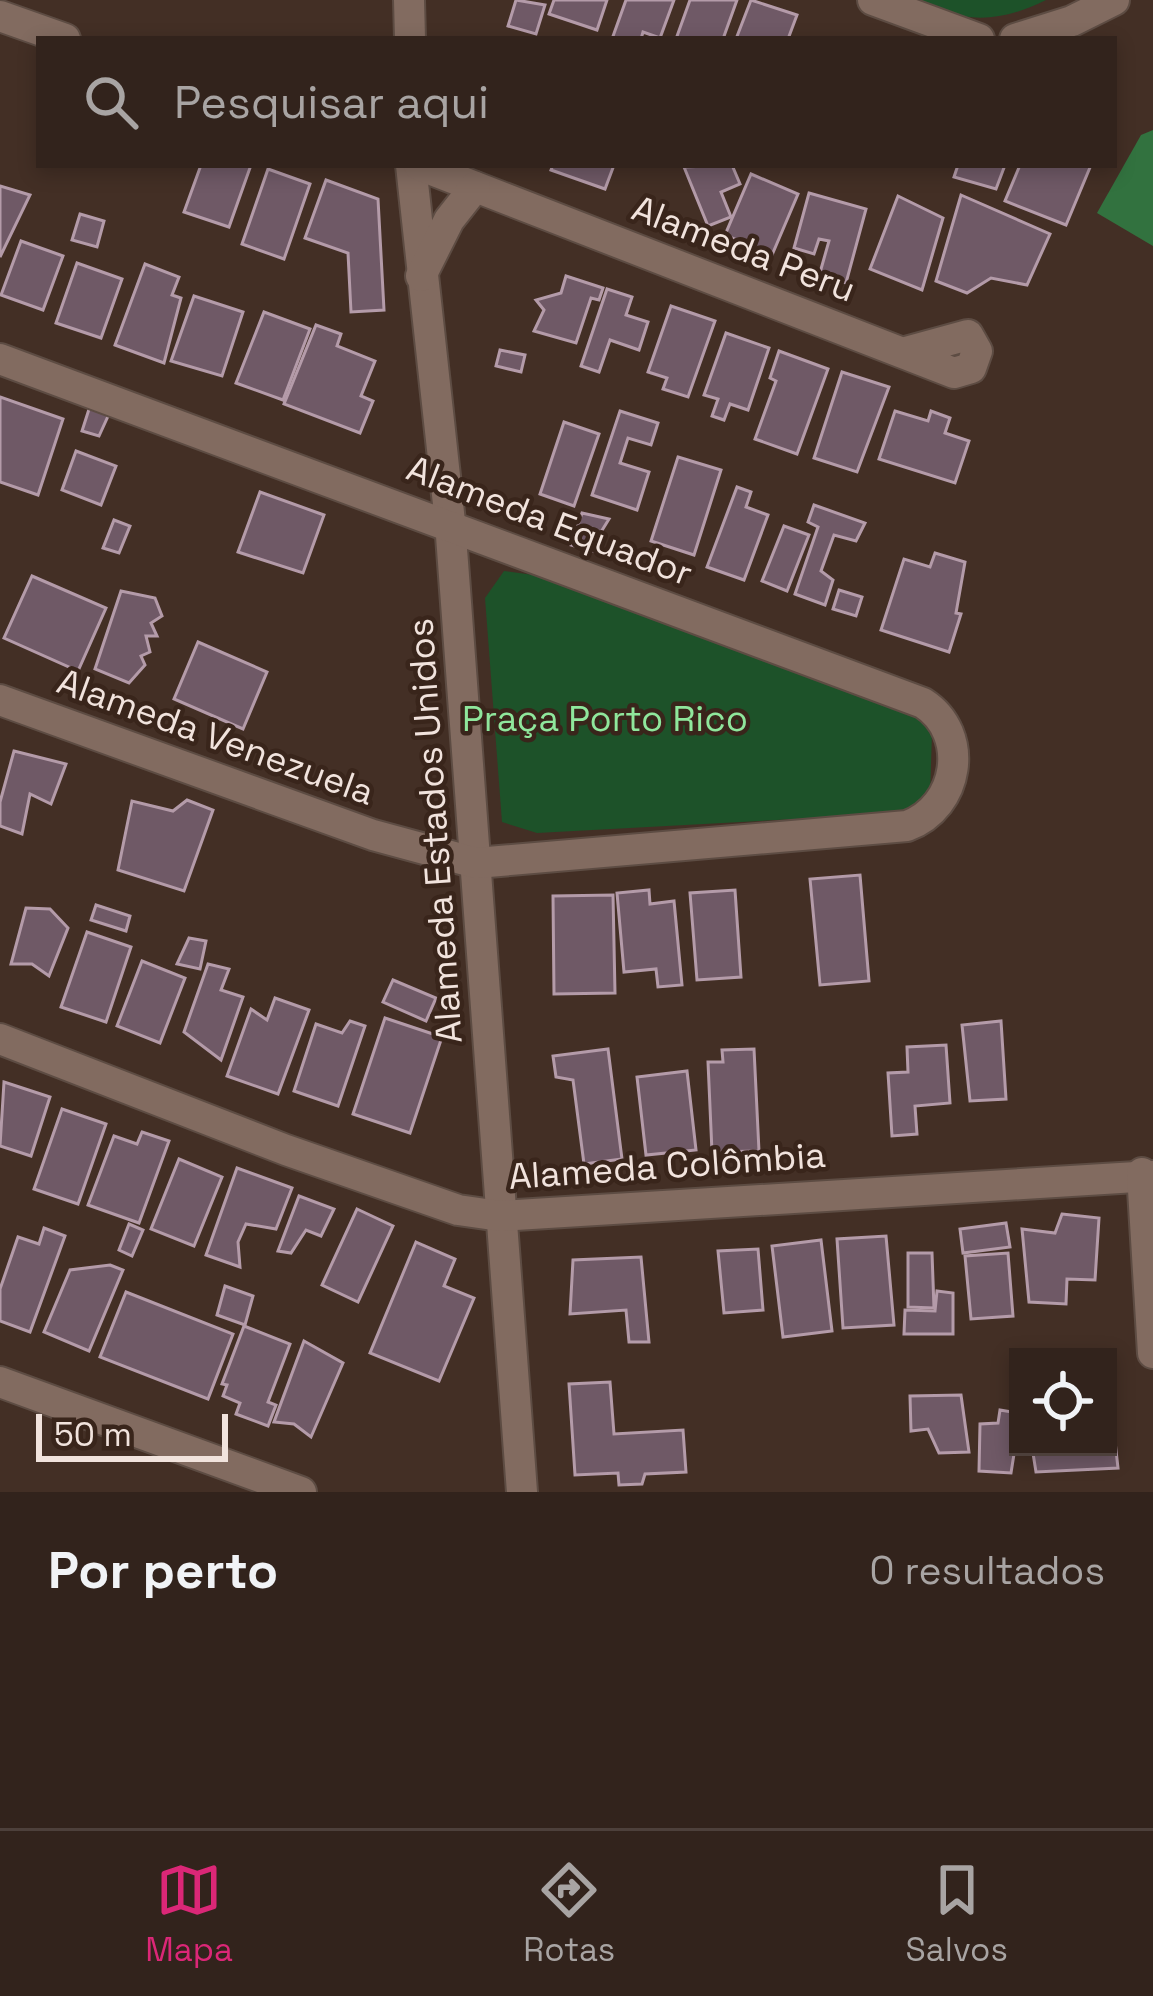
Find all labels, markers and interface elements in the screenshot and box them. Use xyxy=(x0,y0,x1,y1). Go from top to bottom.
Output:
search box xyxy=(36,36,1117,168)
icon: search xyxy=(78,69,144,135)
text: Pesquisar aqui xyxy=(174,74,489,131)
street label: Alameda Peru xyxy=(625,185,862,313)
street label: Alameda Equador xyxy=(400,445,699,597)
street label: Alameda Estados Unidos xyxy=(397,617,473,1045)
street label: Alameda Venezuela xyxy=(51,658,380,816)
park label: Praça Porto Rico xyxy=(462,696,748,742)
street label: Alameda Colômbia xyxy=(507,1132,827,1200)
map controls xyxy=(1009,1348,1117,1456)
button: locate xyxy=(1009,1348,1117,1456)
scale bar xyxy=(36,1408,228,1461)
text: 50 m xyxy=(54,1414,132,1456)
text: Por perto xyxy=(48,1538,278,1603)
text: 0 resultados xyxy=(869,1546,1105,1595)
tab: Mapa xyxy=(145,1857,233,1971)
tab: Rotas xyxy=(523,1857,615,1971)
tab: Salvos xyxy=(906,1857,1008,1971)

